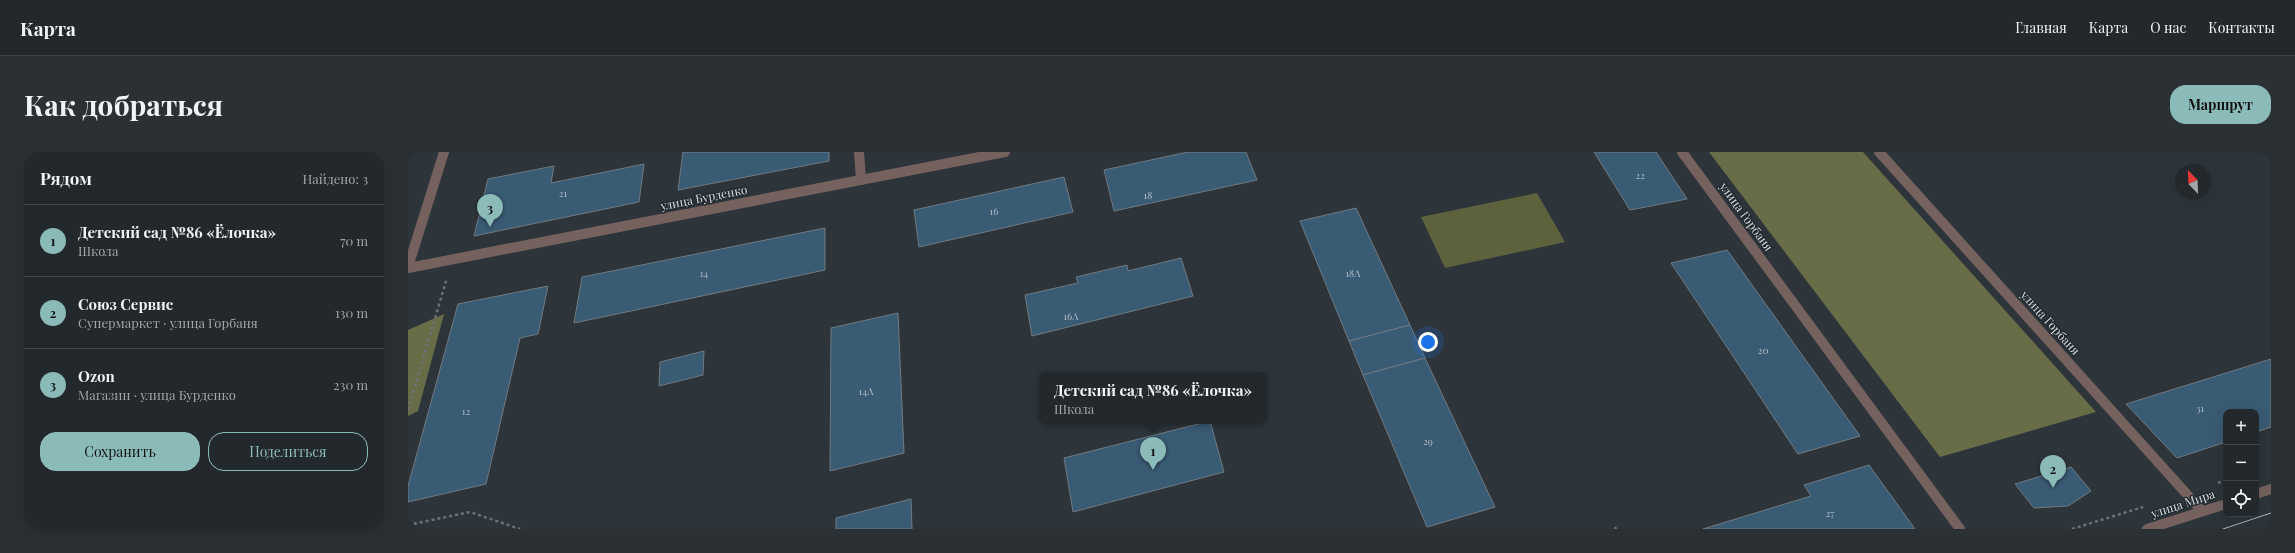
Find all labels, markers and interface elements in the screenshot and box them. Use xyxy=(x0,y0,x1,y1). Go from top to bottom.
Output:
text: Карта xyxy=(20,15,76,41)
text: Главная xyxy=(2015,18,2067,37)
text: Карта xyxy=(2089,18,2128,37)
text: О нас xyxy=(2150,18,2186,37)
text: Контакты xyxy=(2208,18,2275,37)
button: Маршрут xyxy=(2170,85,2271,124)
text: Как добраться xyxy=(24,86,223,123)
north arrow xyxy=(2175,164,2211,200)
text: Рядом xyxy=(40,167,92,189)
house number: 22 xyxy=(1635,168,1645,182)
text: Найдено: 3 xyxy=(303,170,368,187)
street label: улица Горбаня xyxy=(1716,178,1777,254)
street label: улица Бурденко xyxy=(658,181,749,213)
house number: 21 xyxy=(559,186,568,200)
house number: 18 xyxy=(1144,188,1152,202)
pin: 3 xyxy=(477,194,503,227)
house number: 16 xyxy=(990,204,998,218)
text: Детский сад №86 «Ёлочка» xyxy=(78,222,276,242)
text: 1 xyxy=(51,232,55,249)
text: 70 m xyxy=(340,232,368,249)
text: Школа xyxy=(78,242,118,259)
house number: 14 xyxy=(700,266,708,280)
house number: 18А xyxy=(1345,266,1361,280)
street label: улица Горбаня xyxy=(2017,286,2084,358)
text: Союз Сервис xyxy=(78,294,173,314)
text: 2 xyxy=(50,304,56,321)
text: 130 m xyxy=(335,304,368,321)
house number: 16А xyxy=(1063,309,1079,323)
text: Супермаркет · улица Горбаня xyxy=(78,314,258,331)
your location xyxy=(1418,332,1438,352)
house number: 20 xyxy=(1758,343,1768,357)
text: Ozon xyxy=(78,366,115,386)
popup xyxy=(1039,372,1267,424)
text: 3 xyxy=(50,376,56,393)
text: 230 m xyxy=(333,376,368,393)
text: Детский сад №86 «Ёлочка» xyxy=(1054,380,1252,400)
house number: 14А xyxy=(859,384,874,398)
text: Магазин · улица Бурденко xyxy=(78,386,236,403)
text: Школа xyxy=(1054,400,1094,417)
house number: 31 xyxy=(2196,401,2204,415)
house number: 12 xyxy=(462,404,470,418)
map controls xyxy=(2223,409,2259,517)
button: + xyxy=(2223,409,2259,445)
button: Сохранить xyxy=(40,432,200,471)
button: Поделиться xyxy=(208,432,368,471)
house number: 29 xyxy=(1423,434,1433,448)
pin: 1 xyxy=(1140,437,1166,470)
button: − xyxy=(2223,445,2259,481)
pin: 2 xyxy=(2040,455,2066,488)
button: locate xyxy=(2223,481,2259,517)
street label: улица Мира xyxy=(2148,485,2217,521)
house number: 27 xyxy=(1826,506,1834,520)

